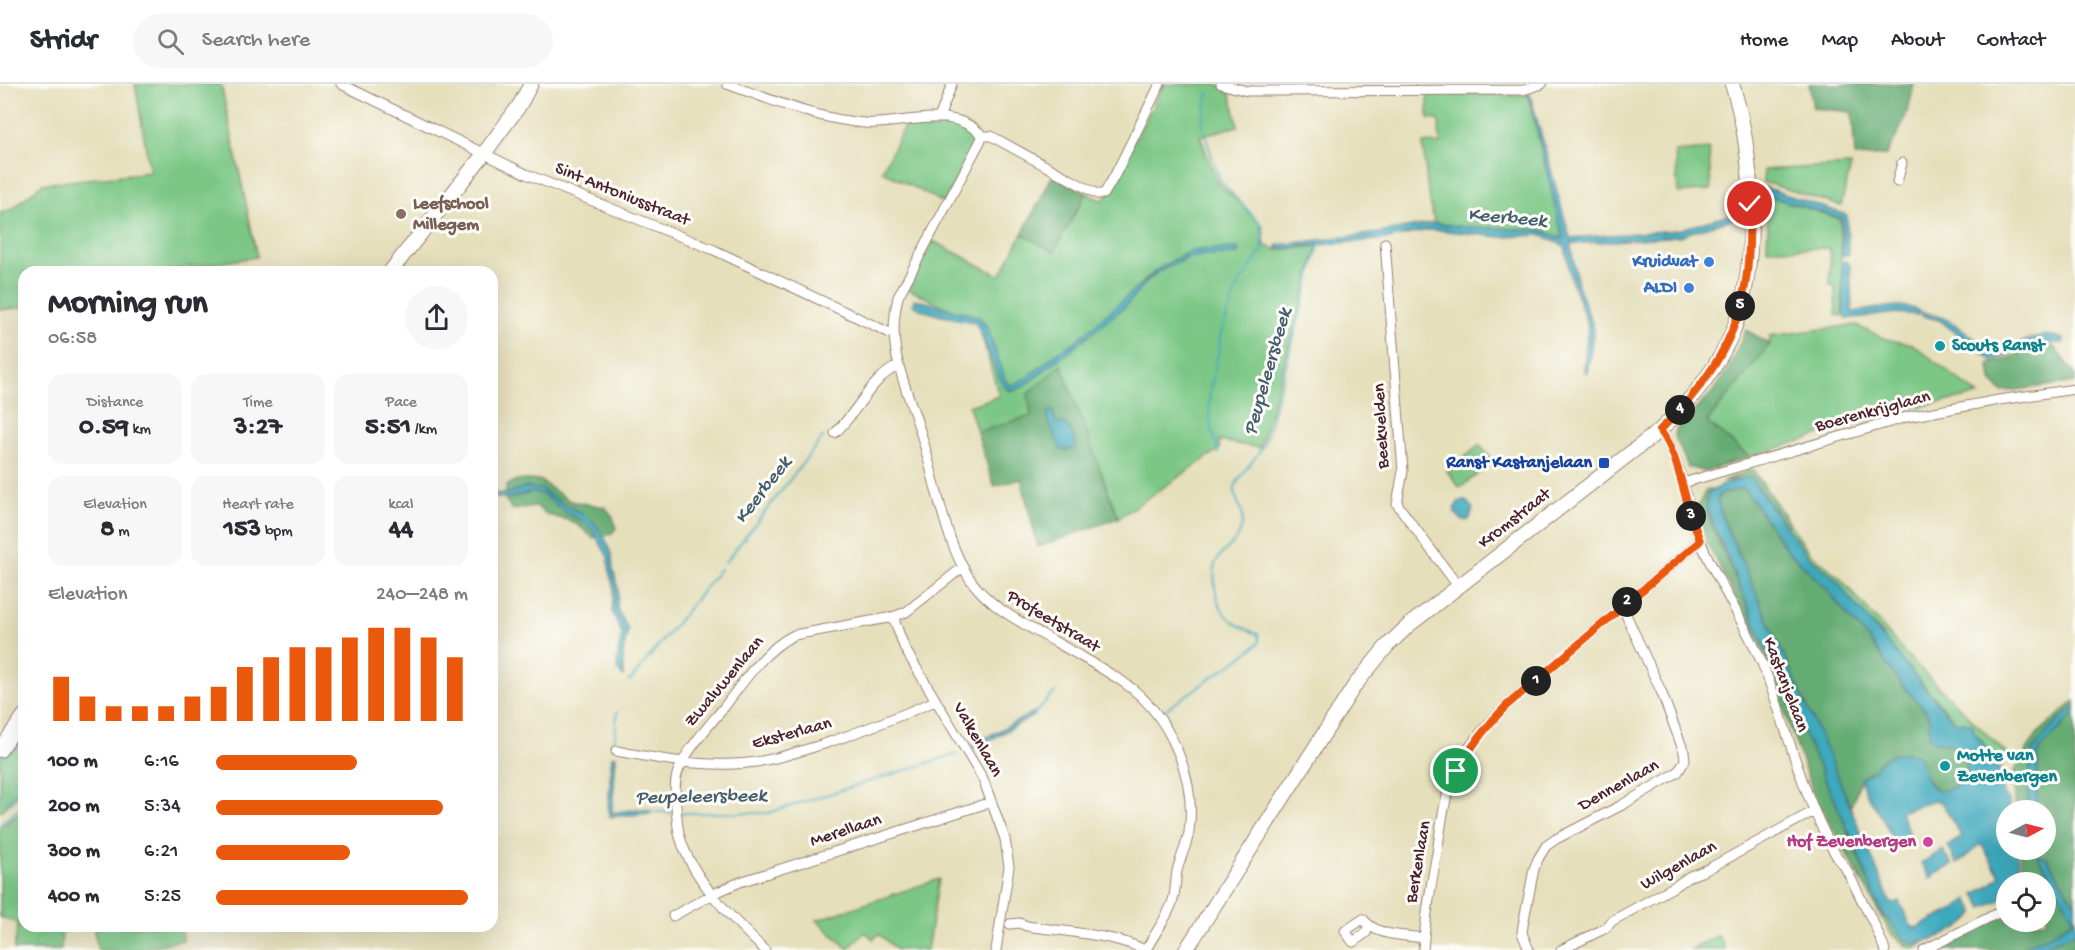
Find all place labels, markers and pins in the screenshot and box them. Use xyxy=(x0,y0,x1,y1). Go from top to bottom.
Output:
pin xyxy=(1724,178,1775,229)
place label: Leefschool Millegem xyxy=(413,194,489,236)
marker: Leefschool Millegem xyxy=(394,207,408,221)
place label: Kruidvat xyxy=(1632,252,1699,273)
marker: Kruidvat xyxy=(1702,255,1716,269)
place label: ALDI xyxy=(1643,278,1677,299)
marker: ALDI xyxy=(1682,281,1696,295)
pin: 5 xyxy=(1725,291,1755,321)
place label: Scouts Ranst xyxy=(1952,336,2046,357)
marker: Scouts Ranst xyxy=(1933,339,1947,353)
pin: 4 xyxy=(1665,395,1695,425)
place label: Ranst Kastanjelaan xyxy=(1445,453,1592,474)
marker: Ranst Kastanjelaan xyxy=(1597,456,1611,470)
pin: 3 xyxy=(1676,501,1706,531)
pin: 2 xyxy=(1612,587,1642,617)
pin: 1 xyxy=(1521,666,1551,696)
pin xyxy=(1430,745,1481,796)
place label: Motte van Zevenbergen xyxy=(1957,746,2057,788)
marker: Motte van Zevenbergen xyxy=(1938,759,1952,773)
place label: Hof Zevenbergen xyxy=(1787,832,1916,853)
marker: Hof Zevenbergen xyxy=(1921,835,1935,849)

